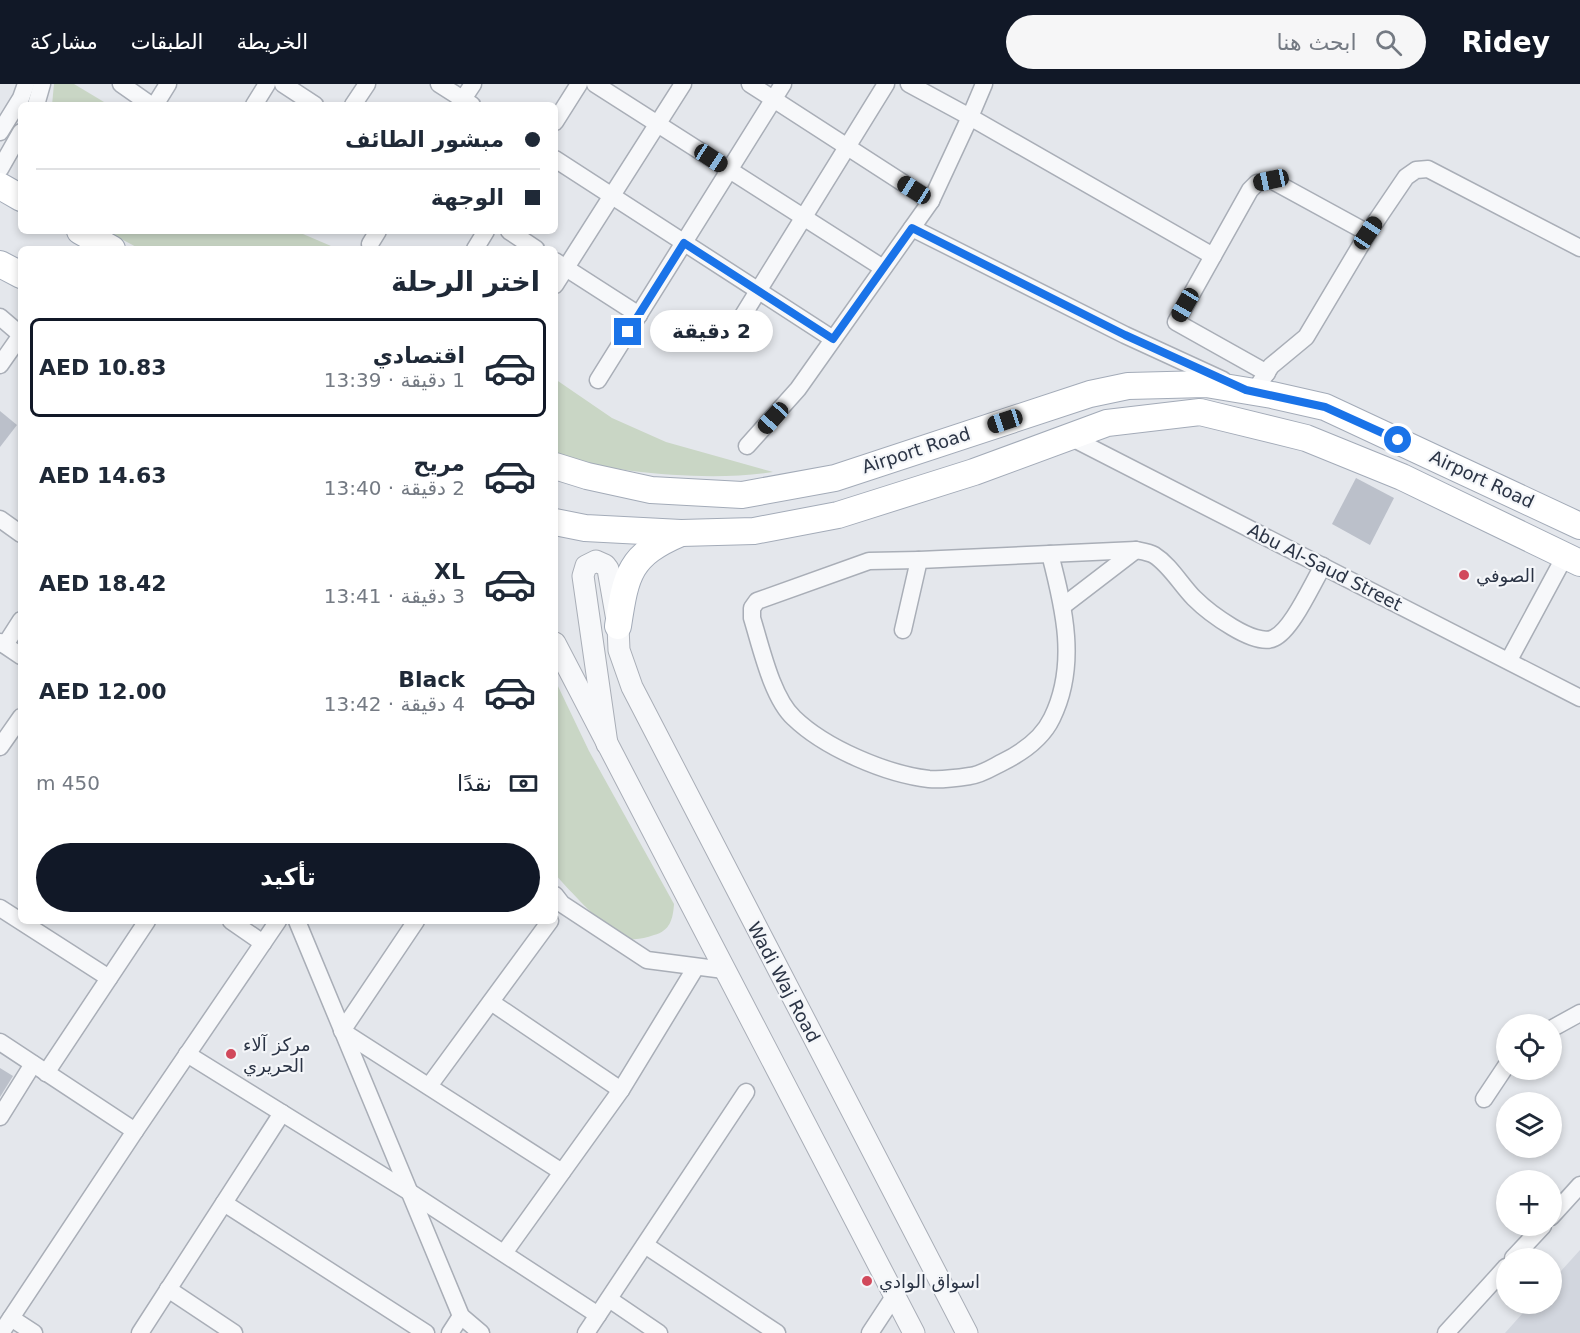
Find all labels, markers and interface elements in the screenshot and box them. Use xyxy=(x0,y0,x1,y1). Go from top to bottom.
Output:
search box xyxy=(1006,15,1426,69)
icon: search xyxy=(1372,26,1405,59)
text: Ridey xyxy=(1462,26,1550,59)
text: مشاركة xyxy=(30,30,98,54)
text: الطبقات xyxy=(131,30,203,54)
text: الخريطة xyxy=(236,30,308,54)
text: ابحث هنا xyxy=(1277,30,1357,55)
text: مبشور الطائف xyxy=(345,127,504,152)
car xyxy=(691,141,731,175)
car xyxy=(1252,167,1290,193)
car xyxy=(894,173,934,207)
text: الوجهة xyxy=(431,185,504,210)
car xyxy=(1350,213,1386,253)
text: اختر الرحلة xyxy=(391,266,540,297)
car xyxy=(1168,285,1202,325)
callout: 2 دقيقة xyxy=(649,311,772,353)
route end xyxy=(614,318,641,345)
text: 2 دقيقة xyxy=(672,319,751,343)
icon: car xyxy=(483,341,537,395)
text: اقتصادي xyxy=(373,343,465,368)
text: AED 10.83 xyxy=(39,355,167,380)
text: 1 دقيقة · 13:39 xyxy=(324,368,465,392)
car xyxy=(754,399,792,437)
car xyxy=(985,407,1025,435)
street label: Airport Road xyxy=(859,423,973,477)
route start xyxy=(1384,426,1411,453)
street label: Airport Road xyxy=(1427,446,1537,512)
icon: car xyxy=(483,449,537,503)
text: مريح xyxy=(414,451,465,476)
text: AED 14.63 xyxy=(39,463,167,488)
text: 2 دقيقة · 13:40 xyxy=(324,476,465,500)
street label: Abu Al-Saud Street xyxy=(1244,519,1406,615)
icon: car xyxy=(483,557,537,611)
text: XL xyxy=(434,559,465,584)
place label: الصوفي xyxy=(1476,565,1535,587)
marker: الصوفي xyxy=(1457,568,1471,582)
text: AED 18.42 xyxy=(39,571,167,596)
text: 3 دقيقة · 13:41 xyxy=(324,584,465,608)
icon: car xyxy=(483,665,537,719)
text: Black xyxy=(398,667,465,692)
text: AED 12.00 xyxy=(39,679,167,704)
text: 4 دقيقة · 13:42 xyxy=(324,692,465,716)
icon: cash xyxy=(507,767,540,800)
text: 450 m xyxy=(36,771,100,795)
text: نقدًا xyxy=(457,771,492,796)
button: تأكيد xyxy=(36,843,540,912)
street label: Wadi Waj Road xyxy=(743,918,825,1046)
map controls xyxy=(1496,1014,1562,1314)
button: locate xyxy=(1496,1014,1562,1080)
place label: مركز آلاء الحريري xyxy=(243,1033,311,1077)
marker: مركز آلاء الحريري xyxy=(224,1047,238,1061)
button: layers xyxy=(1496,1092,1562,1158)
button: + xyxy=(1496,1170,1562,1236)
button: − xyxy=(1496,1248,1562,1314)
place label: اسواق الوادي xyxy=(879,1271,980,1293)
marker: اسواق الوادي xyxy=(860,1274,874,1288)

